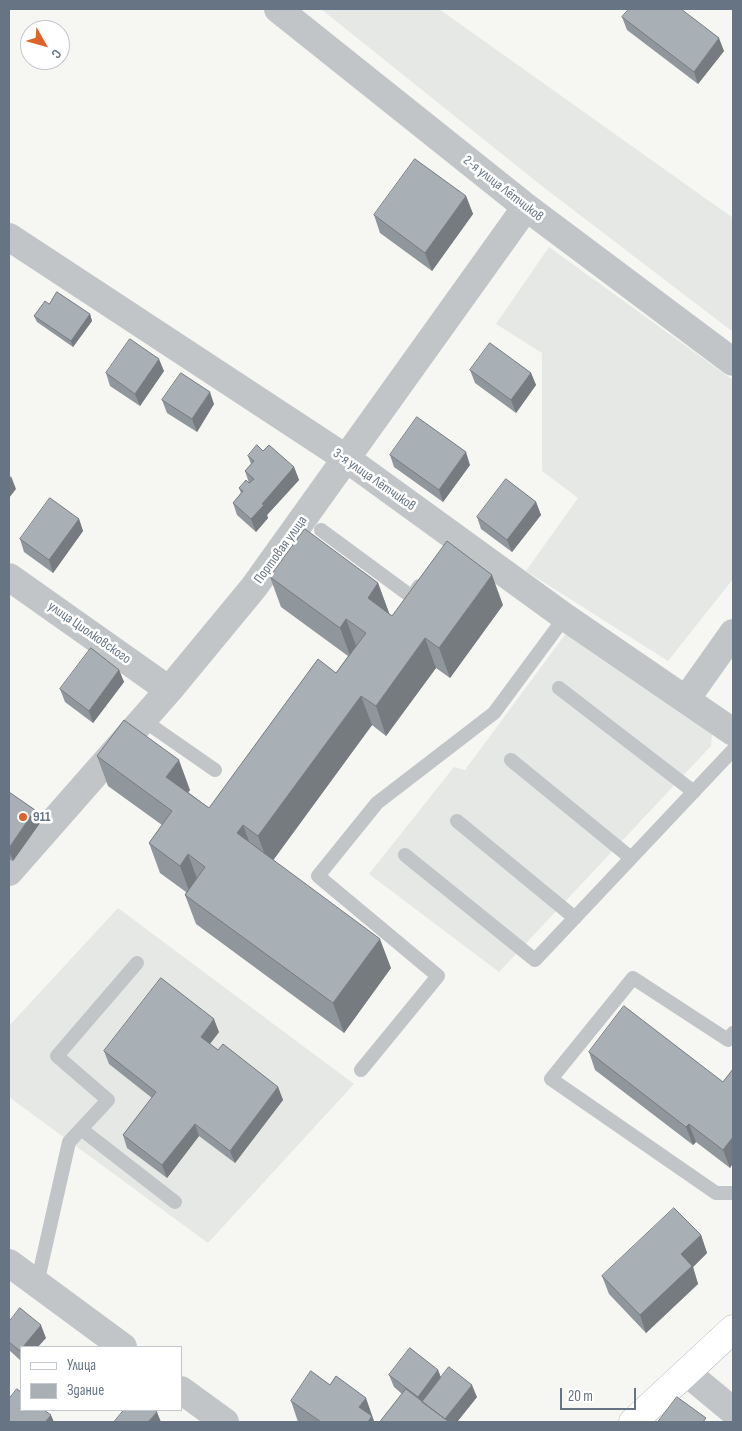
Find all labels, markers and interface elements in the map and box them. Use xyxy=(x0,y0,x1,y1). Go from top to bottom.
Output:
north arrow xyxy=(20,20,70,70)
text: С xyxy=(48,46,65,62)
street label: 2-я улица Лётчиков xyxy=(460,152,546,226)
street label: 3-я улица Лётчиков xyxy=(329,445,419,515)
street label: Портовая улица xyxy=(251,513,311,587)
street label: улица Циолковского xyxy=(44,598,134,668)
place label: 911 xyxy=(33,809,51,825)
marker: 911 xyxy=(17,811,29,823)
legend xyxy=(20,1346,182,1411)
text: Улица xyxy=(67,1356,96,1375)
scale bar xyxy=(562,1378,638,1410)
text: Здание xyxy=(67,1381,104,1400)
text: 20 m xyxy=(568,1387,593,1406)

